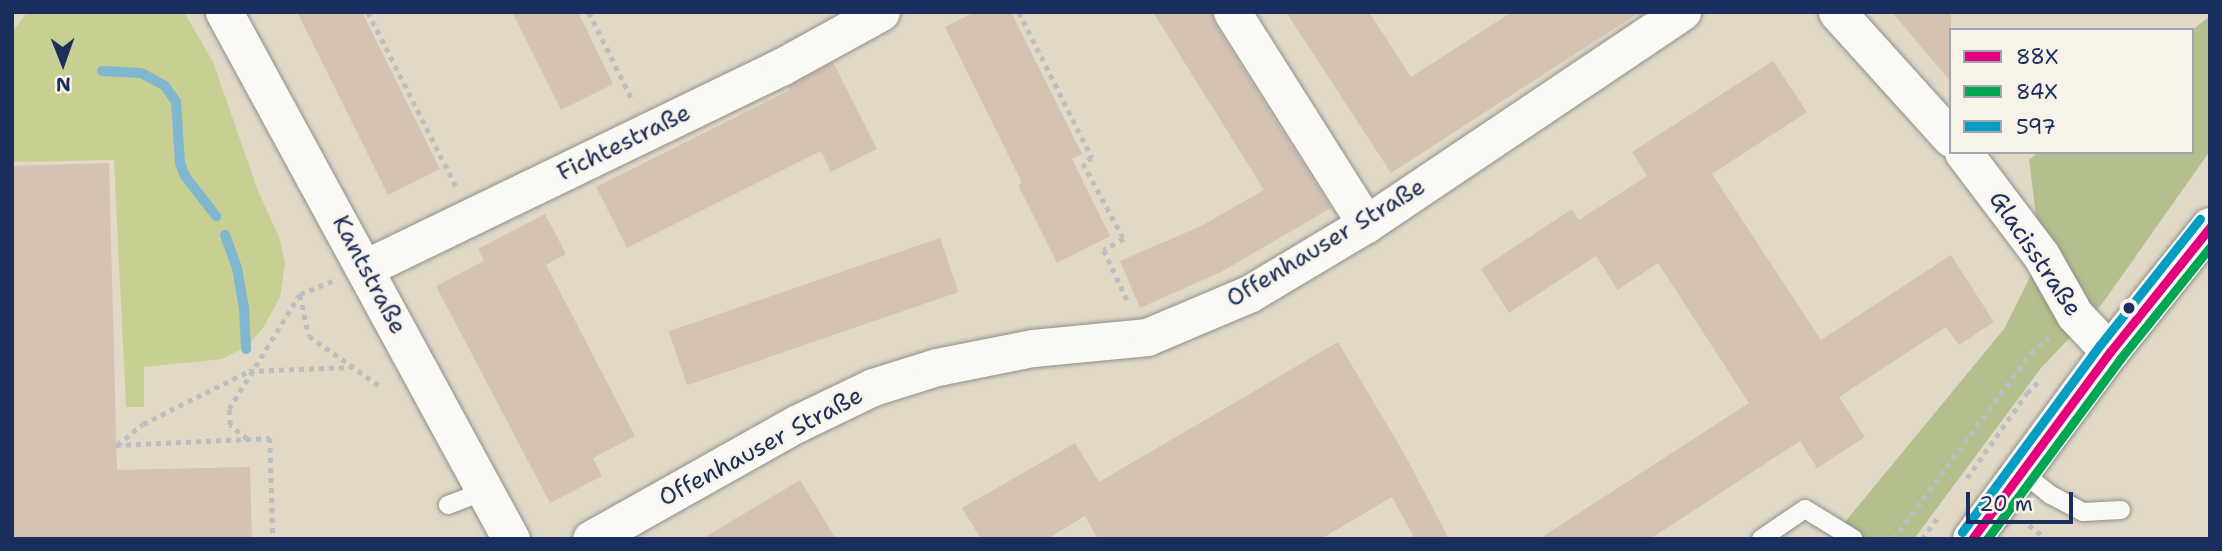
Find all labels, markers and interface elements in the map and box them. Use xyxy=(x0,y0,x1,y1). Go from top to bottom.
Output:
north arrow xyxy=(28,28,98,98)
legend xyxy=(1949,28,2194,154)
text: 88X xyxy=(2016,43,2058,71)
text: N xyxy=(56,72,71,97)
text: 84X xyxy=(2016,78,2058,106)
street label: Fichtestraße xyxy=(553,98,695,188)
text: 597 xyxy=(2016,113,2056,141)
street label: Offenhauser Straße xyxy=(1221,172,1431,314)
street label: Glacisstraße xyxy=(1983,186,2087,322)
street label: Kantstraße xyxy=(326,211,412,339)
unlabelled marker xyxy=(2122,301,2136,315)
street label: Offenhauser Straße xyxy=(654,381,868,513)
scale bar xyxy=(1970,477,2077,522)
text: 20 m xyxy=(1979,490,2033,518)

